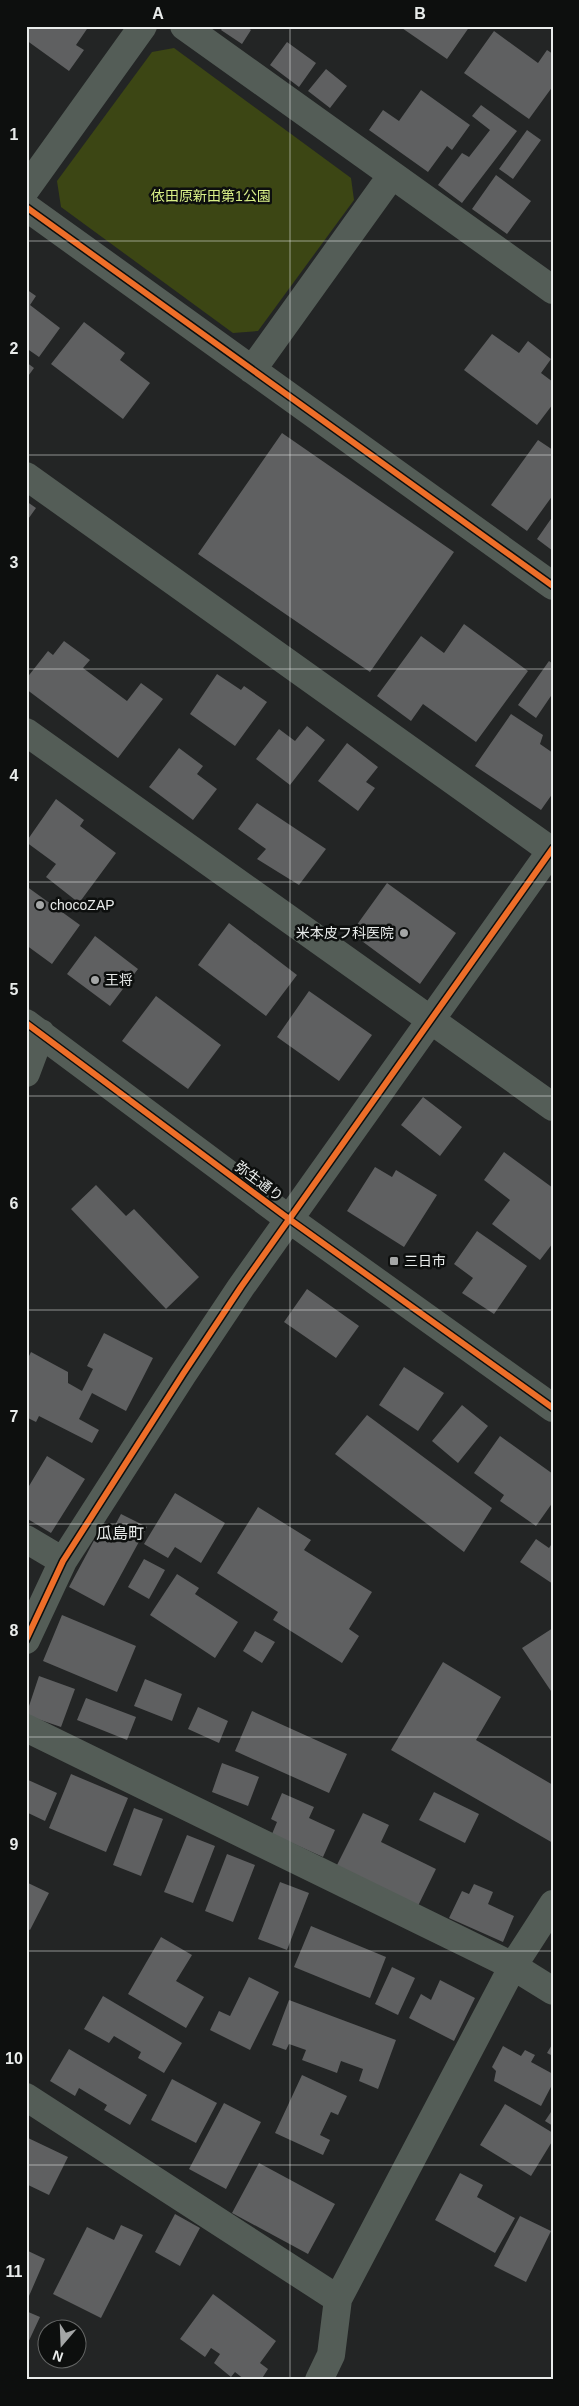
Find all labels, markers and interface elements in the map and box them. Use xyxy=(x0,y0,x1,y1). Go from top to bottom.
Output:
text: A xyxy=(152,5,164,22)
text: B xyxy=(414,5,426,22)
text: 1 xyxy=(10,126,19,143)
park label: 依田原新田第1公園 xyxy=(150,188,271,204)
text: 2 xyxy=(10,340,19,357)
text: 3 xyxy=(10,554,19,571)
text: 4 xyxy=(10,767,19,784)
place label: chocoZAP xyxy=(50,897,115,913)
marker: chocoZAP xyxy=(34,899,46,911)
place label: 米本皮フ科医院 xyxy=(296,925,394,941)
marker: 米本皮フ科医院 xyxy=(398,927,410,939)
place label: 王将 xyxy=(105,972,133,988)
marker: 王将 xyxy=(89,974,101,986)
text: 5 xyxy=(10,981,19,998)
street label: 弥生通り xyxy=(232,1158,286,1204)
text: 6 xyxy=(10,1195,19,1212)
place label: 三日市 xyxy=(404,1253,446,1269)
marker: 三日市 xyxy=(388,1255,400,1267)
text: 7 xyxy=(10,1408,19,1425)
district label: 瓜島町 xyxy=(96,1525,144,1542)
text: 8 xyxy=(10,1622,19,1639)
text: 9 xyxy=(10,1836,19,1853)
text: 10 xyxy=(5,2050,23,2067)
text: 11 xyxy=(6,2263,23,2280)
north arrow xyxy=(38,2318,88,2368)
text: N xyxy=(50,2347,65,2366)

